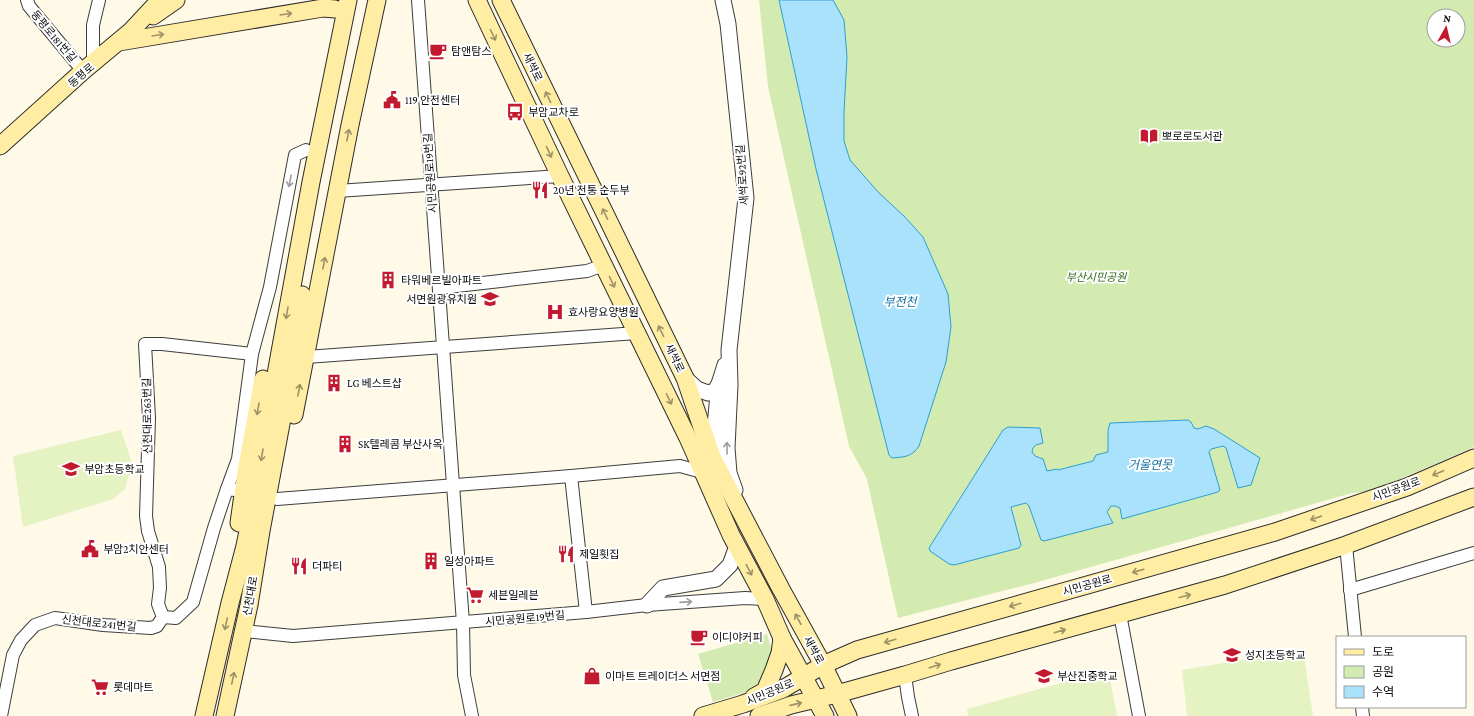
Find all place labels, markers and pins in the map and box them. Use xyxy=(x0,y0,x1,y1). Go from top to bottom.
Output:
cafe icon: 탐앤탐스 xyxy=(428,41,448,61)
place label: 탐앤탐스 xyxy=(451,45,491,57)
public building icon: 119 안전센터 xyxy=(382,90,402,110)
place label: 119 안전센터 xyxy=(405,94,460,106)
bus stop icon: 부암교차로 xyxy=(505,102,525,122)
place label: 부암교차로 xyxy=(528,106,579,118)
library icon: 뽀로로도서관 xyxy=(1139,126,1159,146)
place label: 뽀로로도서관 xyxy=(1162,130,1223,142)
restaurant icon: 20년 전통 순두부 xyxy=(530,180,550,200)
place label: 20년 전통 순두부 xyxy=(553,184,629,196)
building icon: 타워베르빌아파트 xyxy=(378,270,398,290)
place label: 타워베르빌아파트 xyxy=(401,274,482,286)
school or university icon: 서면원광유치원 xyxy=(480,289,500,309)
place label: 서면원광유치원 xyxy=(406,293,477,305)
hospital icon: 효사랑요양병원 xyxy=(545,302,565,322)
place label: 효사랑요양병원 xyxy=(568,306,639,318)
building icon: LG 베스트샵 xyxy=(324,373,344,393)
place label: LG 베스트샵 xyxy=(347,377,402,389)
building icon: SK텔레콤 부산사옥 xyxy=(335,434,355,454)
place label: SK텔레콤 부산사옥 xyxy=(358,438,442,450)
school or university icon: 부암초등학교 xyxy=(61,459,81,479)
place label: 부암초등학교 xyxy=(84,463,145,475)
public building icon: 부암2치안센터 xyxy=(80,539,100,559)
place label: 부암2치안센터 xyxy=(103,543,169,555)
restaurant icon: 제일횟집 xyxy=(556,544,576,564)
place label: 제일횟집 xyxy=(579,548,619,560)
building icon: 일성아파트 xyxy=(421,551,441,571)
place label: 일성아파트 xyxy=(444,555,495,567)
restaurant icon: 더파티 xyxy=(289,556,309,576)
place label: 더파티 xyxy=(312,560,342,572)
supermarket icon: 세븐일레븐 xyxy=(465,585,485,605)
place label: 세븐일레븐 xyxy=(488,589,539,601)
cafe icon: 이디야커피 xyxy=(689,627,709,647)
place label: 이디야커피 xyxy=(712,631,763,643)
school or university icon: 성지초등학교 xyxy=(1222,645,1242,665)
place label: 성지초등학교 xyxy=(1245,649,1306,661)
shop icon: 이마트 트레이더스 서면점 xyxy=(582,666,602,686)
school or university icon: 부산진중학교 xyxy=(1034,666,1054,686)
place label: 이마트 트레이더스 서면점 xyxy=(605,670,720,682)
place label: 부산진중학교 xyxy=(1057,670,1118,682)
supermarket icon: 롯데마트 xyxy=(90,677,110,697)
place label: 롯데마트 xyxy=(113,681,153,693)

